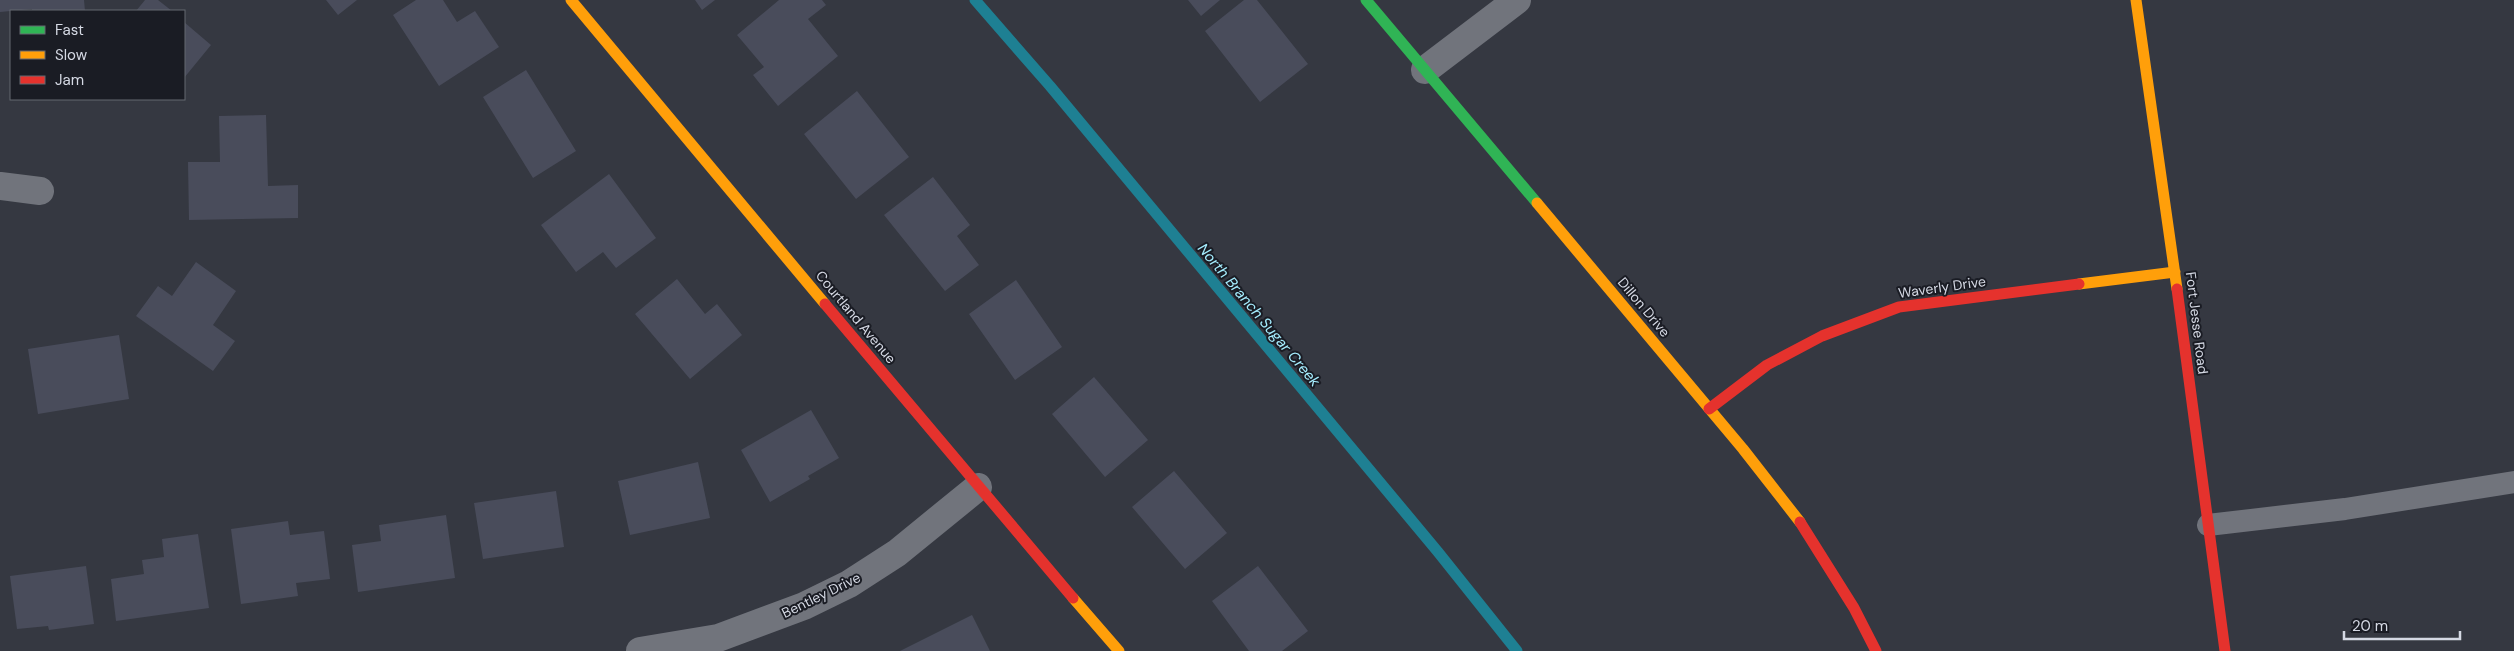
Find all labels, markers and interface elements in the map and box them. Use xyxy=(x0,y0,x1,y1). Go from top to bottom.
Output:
legend xyxy=(10,10,185,100)
text: Fast xyxy=(55,20,84,40)
text: Slow xyxy=(55,45,88,65)
text: Jam xyxy=(55,70,84,90)
water label: North Branch Sugar Creek xyxy=(1193,239,1325,391)
street label: Courtland Avenue xyxy=(812,267,900,367)
street label: Fort Jesse Road xyxy=(2182,271,2212,375)
street label: Waverly Drive xyxy=(1897,272,1987,302)
street label: Dillon Drive xyxy=(1614,273,1674,341)
street label: Bentley Drive xyxy=(779,568,863,622)
scale bar xyxy=(2344,608,2460,640)
text: 20 m xyxy=(2352,616,2388,636)

